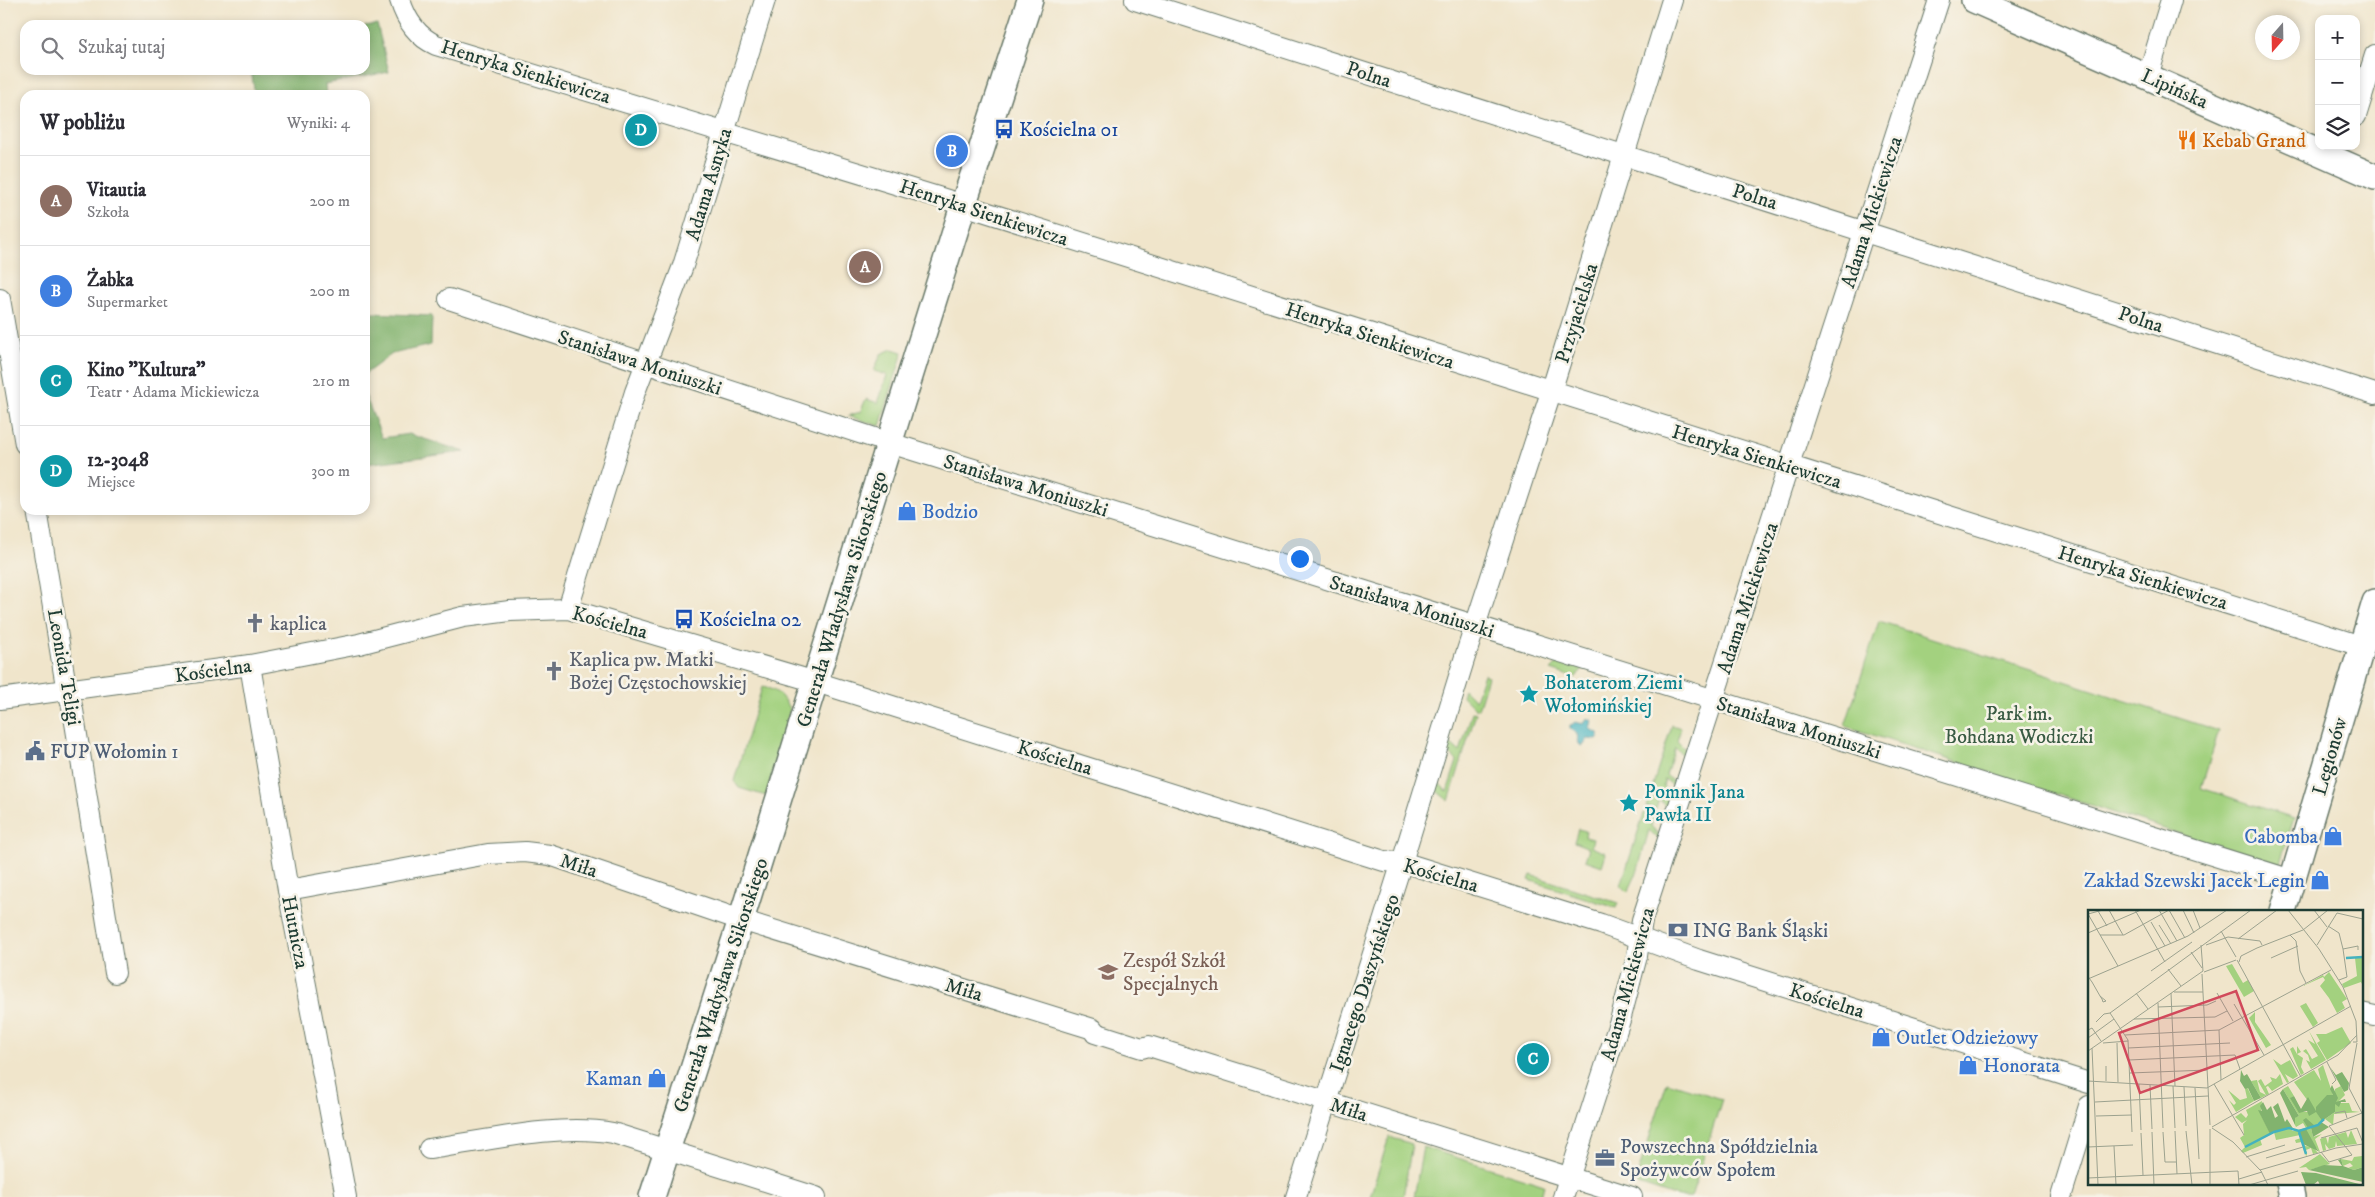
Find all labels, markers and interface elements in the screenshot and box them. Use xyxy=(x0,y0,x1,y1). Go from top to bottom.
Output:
north arrow xyxy=(2255,15,2300,60)
map controls xyxy=(2315,15,2360,150)
button: + xyxy=(2315,15,2360,60)
search box xyxy=(20,20,370,75)
icon: search xyxy=(38,34,66,62)
street label: Henryka Sienkiewicza xyxy=(438,35,614,110)
text: Szukaj tutaj xyxy=(78,36,165,59)
street label: Polna xyxy=(1343,56,1395,95)
button: − xyxy=(2315,60,2360,105)
street label: Lipińska xyxy=(2137,64,2212,115)
button: layers xyxy=(2315,105,2360,150)
text: W pobliżu xyxy=(40,110,125,136)
pin: D xyxy=(625,111,657,149)
text: Wyniki: 4 xyxy=(287,113,350,133)
bus stop icon: Kościelna 01 xyxy=(993,118,1015,140)
place label: Kościelna 01 xyxy=(1019,118,1119,143)
street label: Adama Asnyka xyxy=(680,125,739,244)
restaurant icon: Kebab Grand xyxy=(2176,129,2198,151)
place label: Kebab Grand xyxy=(2202,129,2306,154)
pin: B xyxy=(936,132,968,170)
street label: Adama Mickiewicza xyxy=(1836,133,1909,292)
street label: Henryka Sienkiewicza xyxy=(896,174,1072,253)
text: Vitautia xyxy=(87,179,146,202)
street label: Polna xyxy=(1729,179,1781,216)
text: A xyxy=(51,191,61,211)
text: 200 m xyxy=(309,191,350,211)
text: Szkoła xyxy=(87,202,129,222)
pin: A xyxy=(849,248,881,286)
street label: Przyjacielska xyxy=(1550,260,1605,367)
text: Żabka xyxy=(87,269,134,292)
text: B xyxy=(51,281,61,301)
text: 200 m xyxy=(309,281,350,301)
text: Supermarket xyxy=(87,292,168,312)
street label: Henryka Sienkiewicza xyxy=(1282,297,1458,376)
street label: Polna xyxy=(2115,301,2167,340)
street label: Stanisława Moniuszki xyxy=(554,325,725,402)
text: Kino "Kultura" xyxy=(87,359,206,382)
text: C xyxy=(51,371,61,391)
text: 210 m xyxy=(312,371,350,391)
text: Teatr · Adama Mickiewicza xyxy=(87,382,259,402)
street label: Henryka Sienkiewicza xyxy=(1669,420,1845,495)
text: 12-3048 xyxy=(87,449,149,472)
street label: Stanisława Moniuszki xyxy=(940,449,1111,523)
text: D xyxy=(50,461,62,481)
text: 300 m xyxy=(311,461,350,481)
street label: Generała Władysława Sikorskiego xyxy=(792,468,893,730)
text: Miejsce xyxy=(87,472,135,492)
shop icon: Bodzio xyxy=(896,500,918,522)
place label: Bodzio xyxy=(922,500,978,525)
street label: Adama Mickiewicza xyxy=(1712,519,1785,678)
street label: Henryka Sienkiewicza xyxy=(2055,541,2231,616)
your location xyxy=(1287,546,1313,572)
street label: Stanisława Moniuszki xyxy=(1326,570,1497,644)
street label: Kościelna xyxy=(569,601,651,646)
street label: Leonida Teligi xyxy=(41,607,86,728)
bus stop icon: Kościelna 02 xyxy=(673,608,695,630)
place label: Kościelna 02 xyxy=(699,608,801,633)
church icon: kaplica xyxy=(244,612,266,634)
place label: kaplica xyxy=(270,612,327,637)
place label: Kaplica pw. Matki Bożej Częstochowskiej xyxy=(569,648,747,696)
street label: Kościelna xyxy=(173,654,254,689)
church icon: Kaplica pw. Matki Bożej Częstochowskiej xyxy=(543,660,565,682)
place label: Bohaterom Ziemi Wołomińskiej xyxy=(1543,671,1683,719)
place icon: Bohaterom Ziemi Wołomińskiej xyxy=(1518,683,1540,705)
street label: Stanisława Moniuszki xyxy=(1713,691,1884,765)
park label: Park im. Bohdana Wodiczki xyxy=(1945,702,2093,750)
street label: Legionów xyxy=(2307,714,2354,798)
street label: Kościelna xyxy=(1014,735,1096,782)
public building icon: FUP Wołomin 1 xyxy=(24,740,46,762)
place label: FUP Wołomin 1 xyxy=(50,740,179,765)
place label: Pomnik Jana Pawła II xyxy=(1644,780,1745,828)
place icon: Pomnik Jana Pawła II xyxy=(1618,792,1640,814)
place label: Cabomba xyxy=(2244,825,2318,850)
shop icon: Cabomba xyxy=(2322,825,2344,847)
street label: Miła xyxy=(557,849,601,884)
street label: Kościelna xyxy=(1400,854,1482,899)
street label: Generała Władysława Sikorskiego xyxy=(668,855,774,1116)
place label: Zakład Szewski Jacek Legin xyxy=(2084,869,2306,894)
shop icon: Zakład Szewski Jacek Legin xyxy=(2309,869,2331,891)
street label: Ignacego Daszyńskiego xyxy=(1325,891,1406,1076)
street label: Hutnicza xyxy=(275,894,314,971)
street label: Adama Mickiewicza xyxy=(1596,904,1661,1064)
inset map xyxy=(2088,910,2362,1184)
place label: ING Bank Śląski xyxy=(1693,918,1828,944)
bank icon: ING Bank Śląski xyxy=(1667,919,1689,941)
place label: Zespół Szkół Specjalnych xyxy=(1123,949,1225,997)
school or university icon: Zespół Szkół Specjalnych xyxy=(1097,961,1119,983)
street label: Miła xyxy=(942,973,986,1008)
street label: Kościelna xyxy=(1786,978,1868,1025)
shop icon: Outlet Odzieżowy xyxy=(1870,1026,1892,1048)
place label: Outlet Odzieżowy xyxy=(1896,1026,2039,1051)
pin: C xyxy=(1517,1040,1549,1078)
shop icon: Honorata xyxy=(1957,1054,1979,1076)
place label: Honorata xyxy=(1983,1054,2061,1079)
place label: Kaman xyxy=(585,1067,643,1092)
shop icon: Kaman xyxy=(646,1067,668,1089)
street label: Miła xyxy=(1327,1093,1371,1128)
place label: Powszechna Spółdzielnia Spożywców Społem xyxy=(1620,1135,1819,1183)
office icon: Powszechna Spółdzielnia Spożywców Społem xyxy=(1594,1147,1616,1169)

